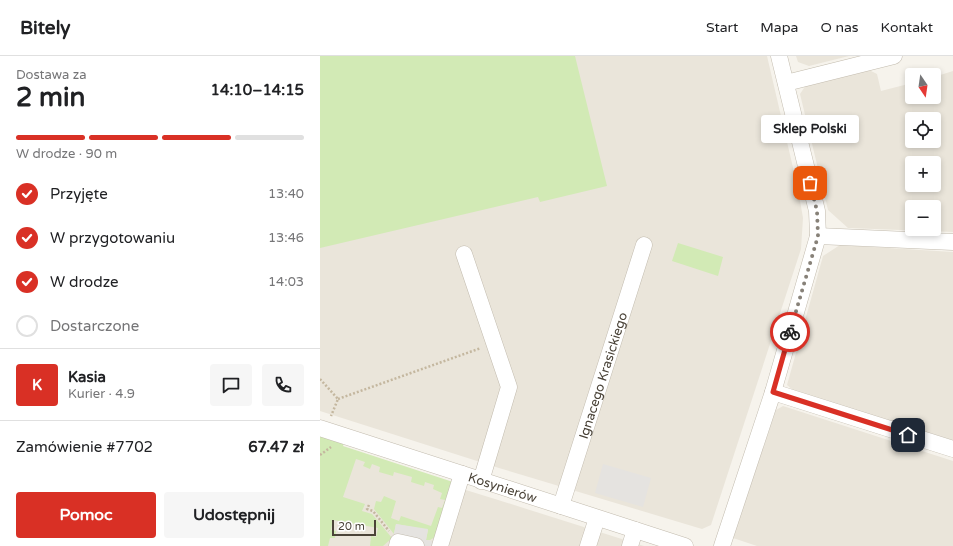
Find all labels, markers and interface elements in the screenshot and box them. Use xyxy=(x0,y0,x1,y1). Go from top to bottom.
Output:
text: Bitely xyxy=(20,17,71,39)
text: Start xyxy=(706,19,738,36)
text: Mapa xyxy=(760,19,798,36)
text: O nas xyxy=(820,19,859,36)
text: Kontakt xyxy=(881,19,933,36)
text: Dostawa za xyxy=(16,67,86,83)
north arrow xyxy=(905,68,941,104)
map controls xyxy=(905,68,941,236)
text: 14:10–14:15 xyxy=(211,81,304,99)
text: 2 min xyxy=(16,82,85,113)
button: locate xyxy=(905,112,941,148)
callout: Sklep Polski xyxy=(761,115,859,143)
text: Sklep Polski xyxy=(773,121,847,137)
text: W drodze · 90 m xyxy=(16,146,117,162)
button: + xyxy=(905,156,941,192)
pin xyxy=(793,166,827,200)
icon: bag xyxy=(799,172,821,194)
icon: check xyxy=(16,183,38,205)
text: Przyjęte xyxy=(50,185,108,203)
text: 13:40 xyxy=(268,186,304,202)
button: − xyxy=(905,200,941,236)
icon: check xyxy=(16,227,38,249)
text: W przygotowaniu xyxy=(50,229,175,247)
text: 13:46 xyxy=(268,230,304,246)
icon: check xyxy=(16,271,38,293)
text: W drodze xyxy=(50,273,119,291)
text: 14:03 xyxy=(268,274,304,290)
street label: Ignacego Krasickiego xyxy=(576,310,631,441)
courier xyxy=(770,312,810,352)
text: Dostarczone xyxy=(50,317,139,335)
icon: bike xyxy=(779,321,801,343)
button: chat xyxy=(210,364,252,406)
button: phone xyxy=(262,364,304,406)
text: Kasia xyxy=(68,368,106,386)
text: K xyxy=(32,376,42,394)
text: Kurier · 4.9 xyxy=(68,386,135,402)
pin xyxy=(891,418,925,452)
icon: home xyxy=(897,424,919,446)
text: Zamówienie #7702 xyxy=(16,438,153,456)
text: 67.47 zł xyxy=(248,438,304,456)
street label: Kosynierów xyxy=(466,469,539,507)
button: Pomoc xyxy=(16,492,156,538)
button: Udostępnij xyxy=(164,492,304,538)
scale bar xyxy=(332,518,376,537)
text: 20 m xyxy=(338,520,365,533)

